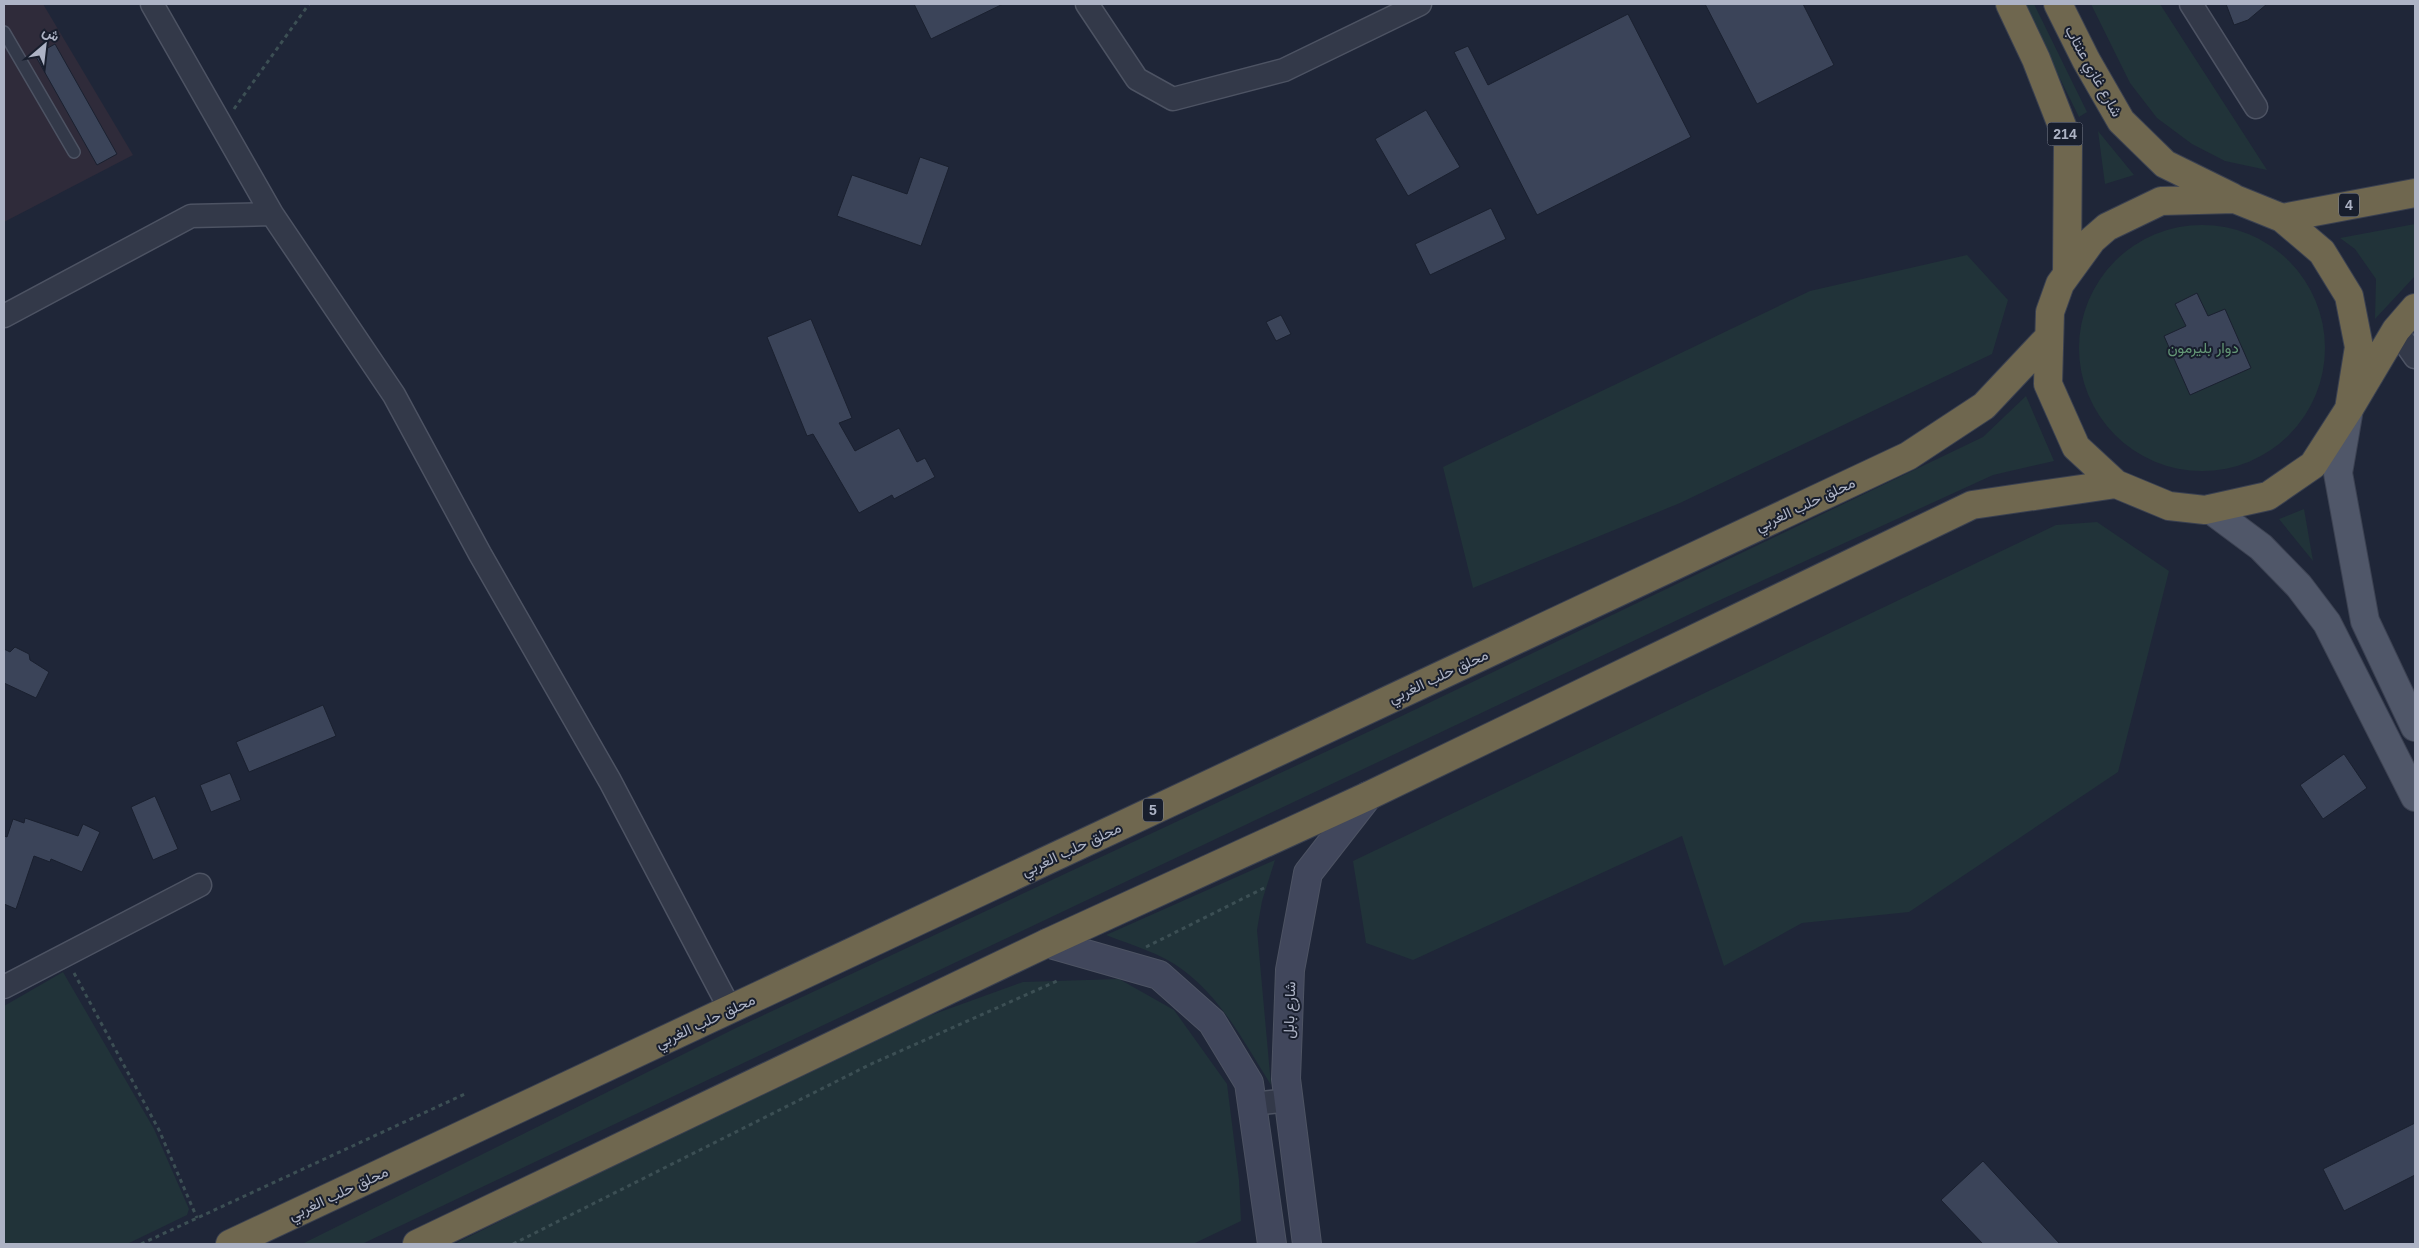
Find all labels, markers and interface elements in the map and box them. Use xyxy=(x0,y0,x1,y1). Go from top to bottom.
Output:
north arrow xyxy=(20,20,70,70)
street label: شارع غازي عنتاب xyxy=(2058,22,2126,122)
text: ش xyxy=(39,23,62,45)
road number: 214 xyxy=(2048,122,2082,146)
road number: 4 xyxy=(2339,194,2359,216)
park label: دوار بليرمون xyxy=(2167,339,2239,357)
street label: محلق حلب الغربي xyxy=(1753,474,1860,539)
street label: محلق حلب الغربي xyxy=(1386,646,1493,711)
road number: 5 xyxy=(1143,798,1163,822)
street label: محلق حلب الغربي xyxy=(1019,819,1126,884)
street label: شارع بابل xyxy=(1280,981,1301,1039)
street label: محلق حلب الغربي xyxy=(653,991,760,1056)
street label: محلق حلب الغربي xyxy=(286,1163,393,1228)

